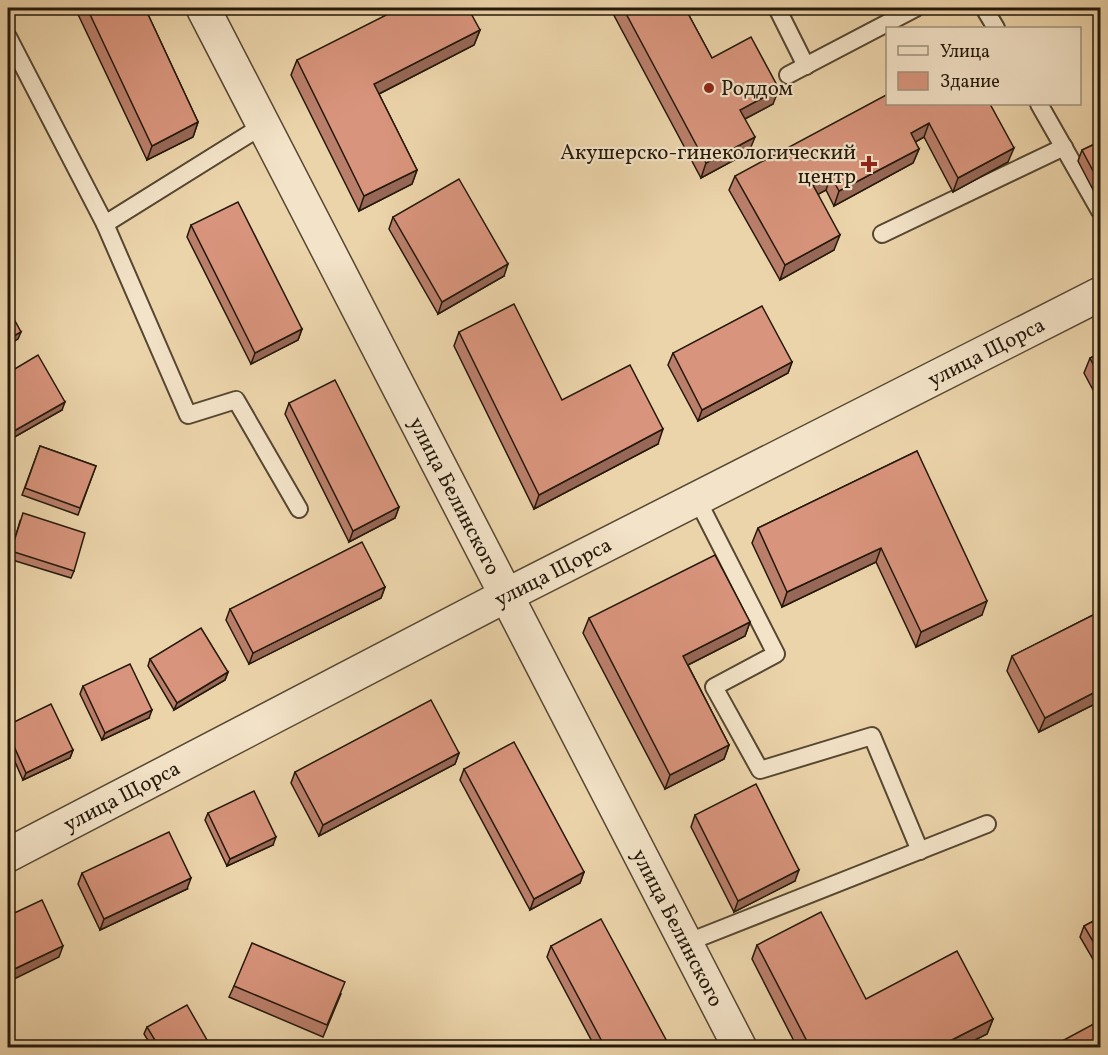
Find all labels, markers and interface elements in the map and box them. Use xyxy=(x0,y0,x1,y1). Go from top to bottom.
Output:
legend xyxy=(886,27,1081,105)
text: Улица xyxy=(940,40,990,65)
text: Здание xyxy=(940,70,1000,95)
place label: Роддом xyxy=(721,75,793,104)
marker: Роддом xyxy=(702,81,716,95)
place label: Акушерско-гинекологический центр xyxy=(560,139,856,192)
marker: Акушерско-гинекологический центр xyxy=(860,155,878,173)
street label: улица Щорса xyxy=(923,311,1050,395)
street label: улица Белинского xyxy=(401,412,506,581)
street label: улица Щорса xyxy=(490,531,617,615)
street label: улица Щорса xyxy=(59,755,186,840)
street label: улица Белинского xyxy=(624,844,729,1012)

